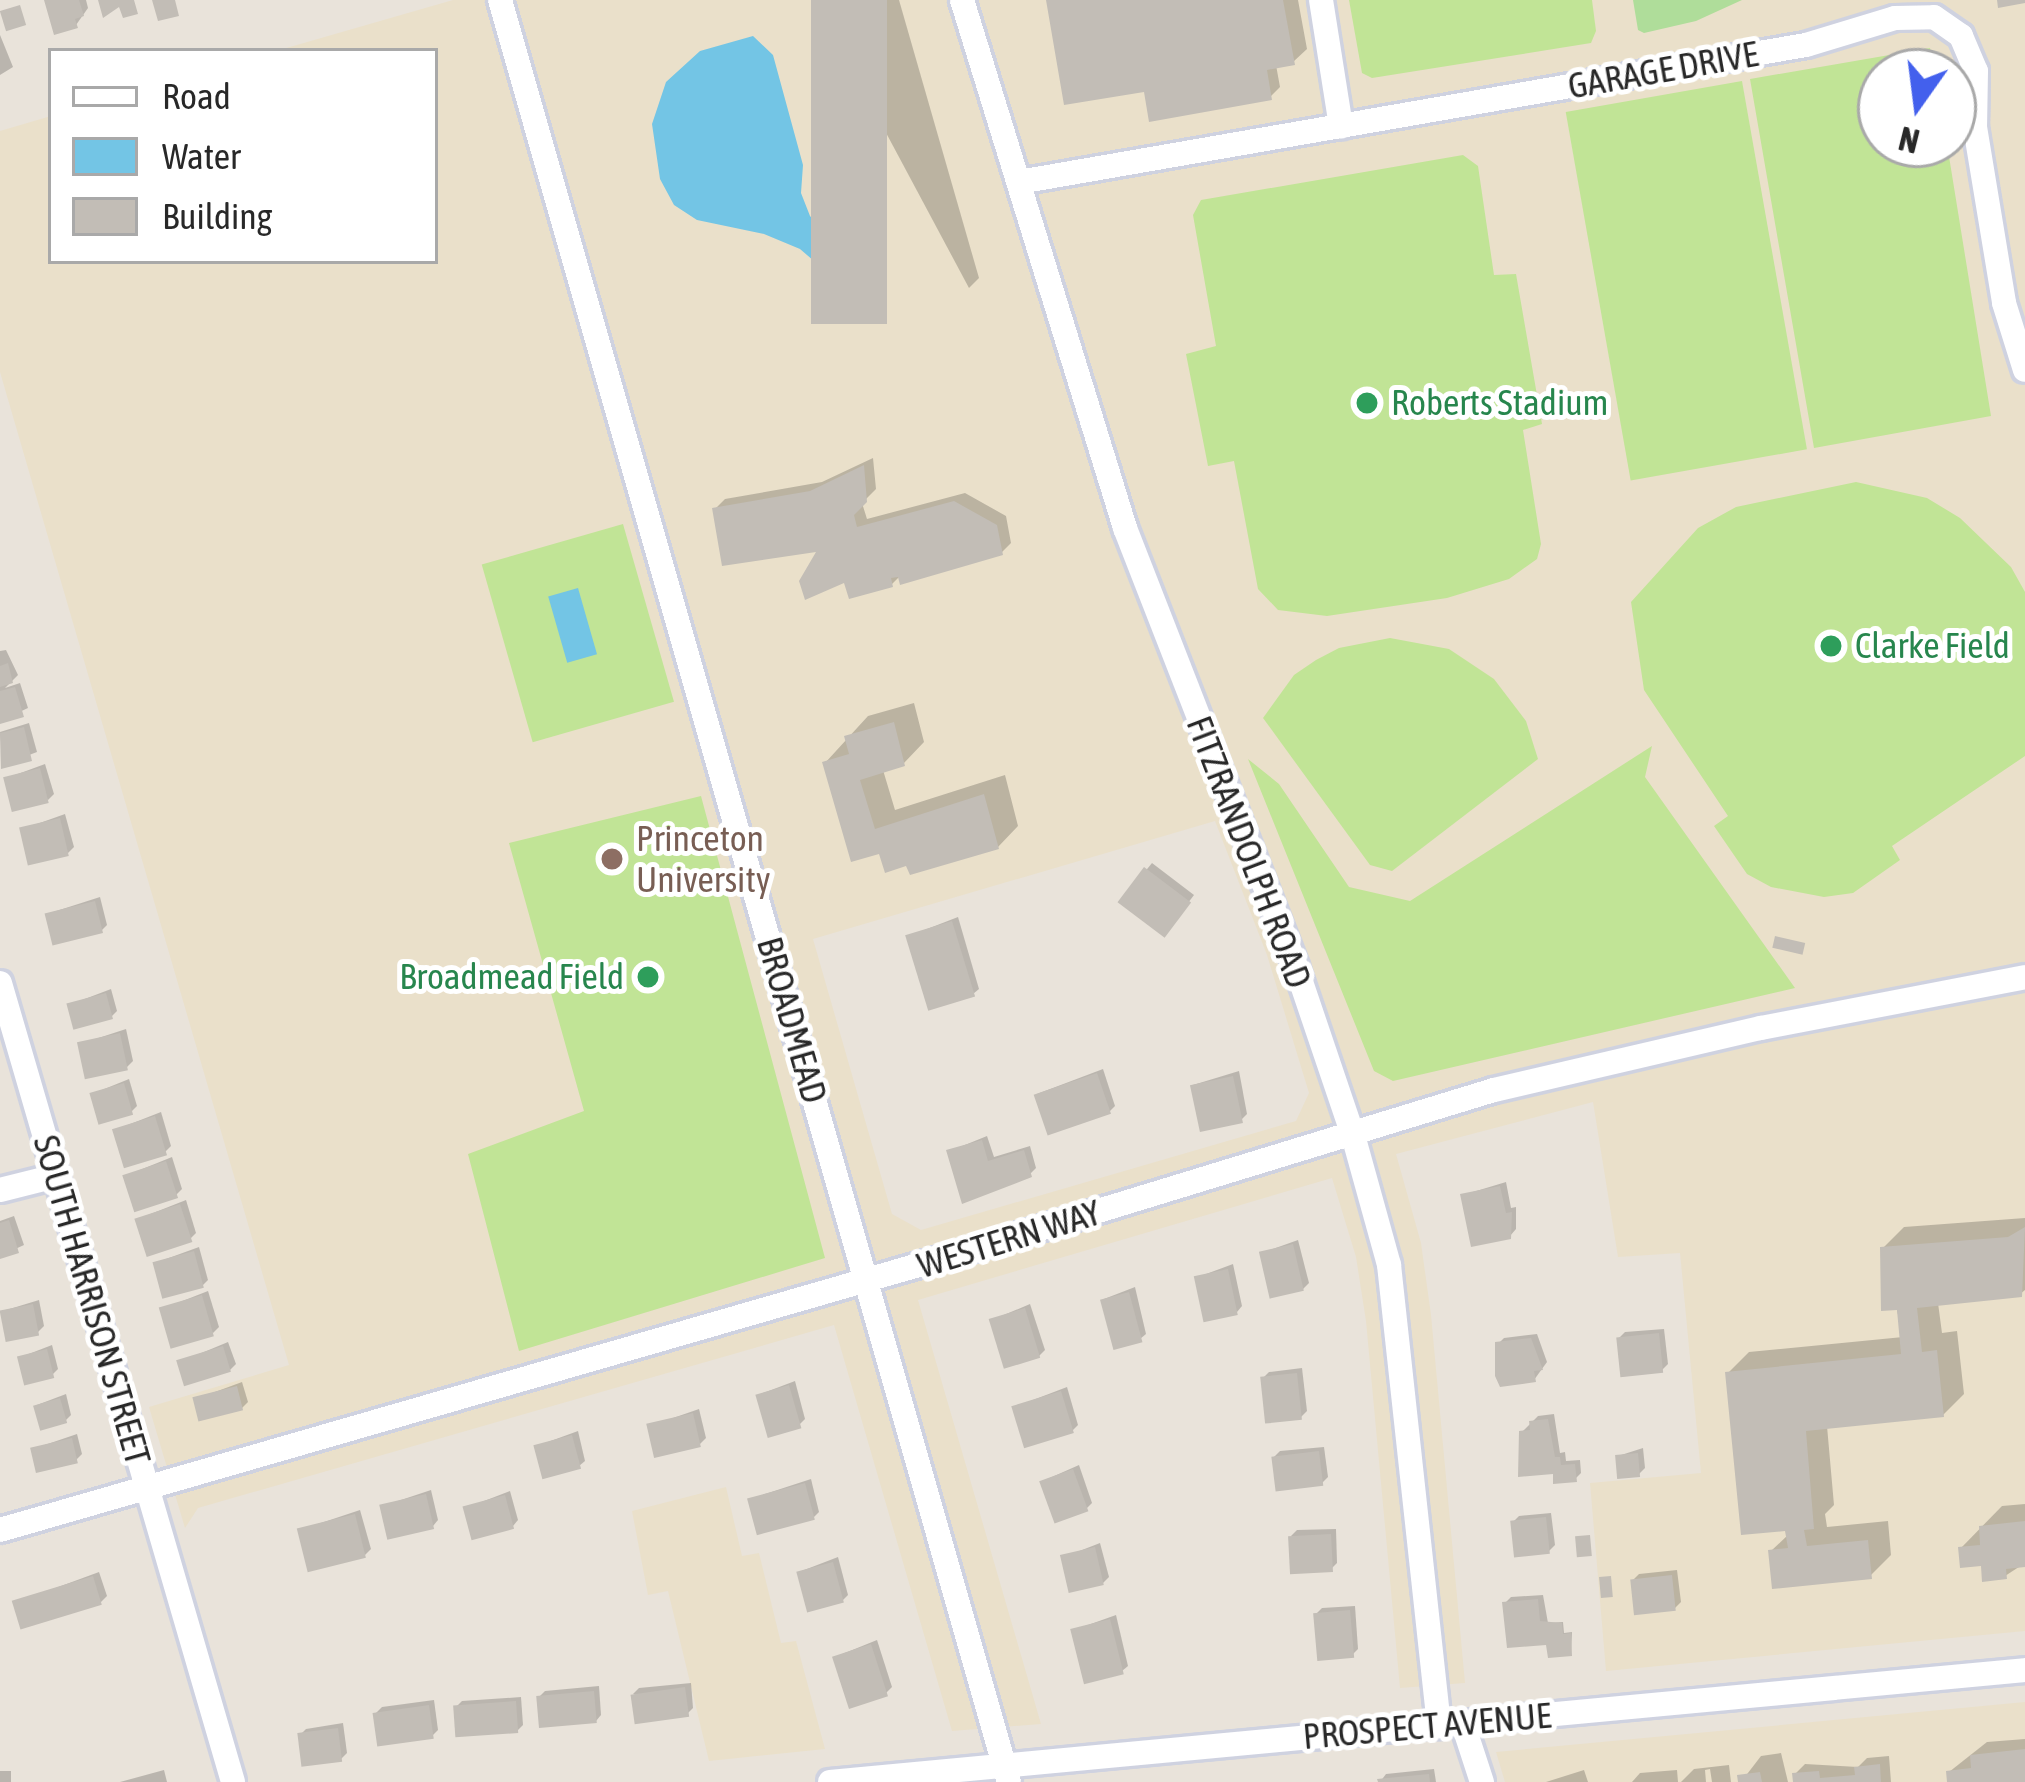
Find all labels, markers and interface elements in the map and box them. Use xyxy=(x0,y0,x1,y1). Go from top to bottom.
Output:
street label: GARAGE DRIVE xyxy=(1565,32,1761,108)
legend xyxy=(48,48,438,264)
north arrow xyxy=(1857,48,1977,168)
text: Road xyxy=(162,75,231,117)
text: N xyxy=(1895,119,1923,161)
text: Water xyxy=(162,135,241,177)
text: Building xyxy=(162,195,272,237)
place label: Roberts Stadium xyxy=(1391,381,1608,425)
marker: Roberts Stadium xyxy=(1354,390,1380,416)
place label: Clarke Field xyxy=(1855,624,2010,668)
marker: Clarke Field xyxy=(1818,633,1844,659)
street label: FITZRANDOLPH ROAD xyxy=(1177,710,1321,994)
place label: Princeton University xyxy=(636,816,771,901)
marker: Princeton University xyxy=(599,846,625,872)
street label: BROADMEAD xyxy=(748,932,836,1108)
place label: Broadmead Field xyxy=(399,955,624,999)
marker: Broadmead Field xyxy=(635,964,661,990)
street label: SOUTH HARRISON STREET xyxy=(24,1130,160,1470)
street label: WESTERN WAY xyxy=(912,1191,1106,1287)
street label: PROSPECT AVENUE xyxy=(1301,1694,1553,1758)

